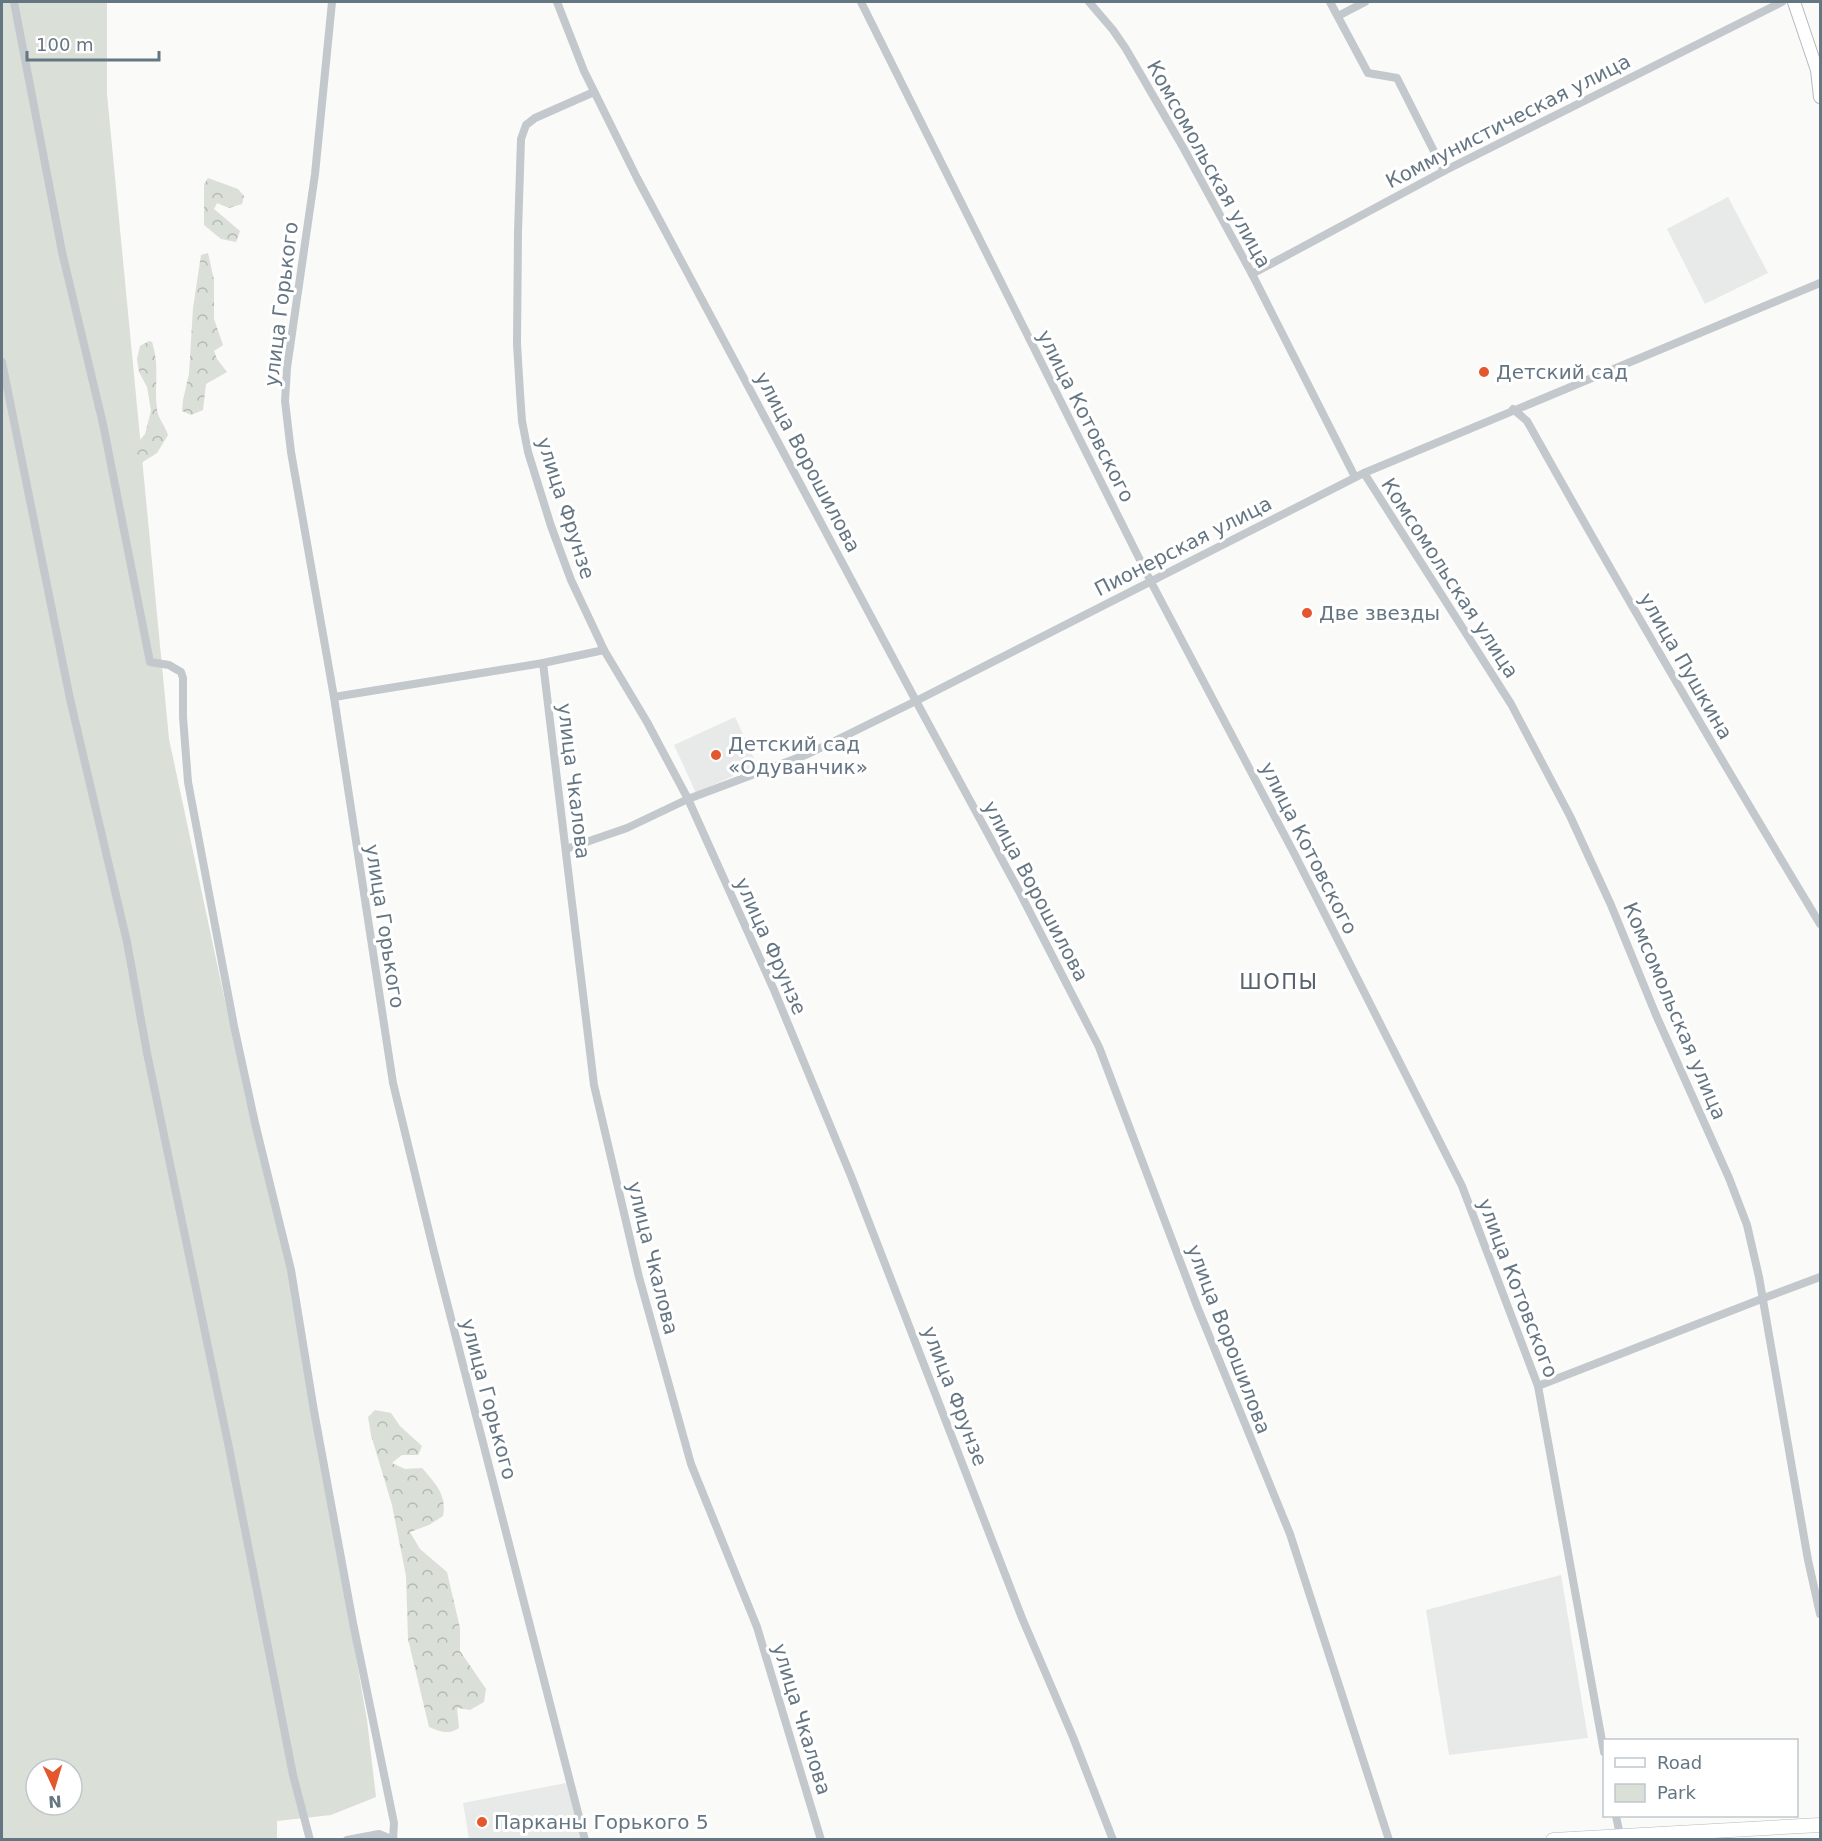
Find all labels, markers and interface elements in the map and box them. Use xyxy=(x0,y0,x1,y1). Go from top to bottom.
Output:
scale bar xyxy=(27,24,159,62)
text: 100 m xyxy=(36,34,94,55)
street label: Коммунистическая улица xyxy=(1382,49,1634,193)
street label: Комсомольская улица xyxy=(1142,56,1276,272)
street label: улица Горького xyxy=(259,220,303,388)
street label: улица Котовского xyxy=(1032,326,1140,506)
place label: Детский сад xyxy=(1496,360,1628,384)
marker: Детский сад xyxy=(1477,365,1491,379)
street label: улица Ворошилова xyxy=(750,368,866,556)
street label: улица Фрунзе xyxy=(532,434,600,582)
street label: Комсомольская улица xyxy=(1376,473,1524,683)
street label: Пионерская улица xyxy=(1090,491,1276,601)
street label: улица Пушкина xyxy=(1634,588,1738,744)
place label: Две звезды xyxy=(1319,601,1440,625)
marker: Две звезды xyxy=(1300,606,1314,620)
street label: улица Чкалова xyxy=(553,702,595,860)
place label: Детский сад «Одуванчик» xyxy=(728,732,868,779)
marker: Детский сад «Одуванчик» xyxy=(709,748,723,762)
street label: улица Котовского xyxy=(1255,758,1363,938)
street label: улица Ворошилова xyxy=(978,797,1094,985)
street label: улица Горького xyxy=(360,842,410,1010)
street label: улица Фрунзе xyxy=(730,874,812,1018)
street label: Комсомольская улица xyxy=(1618,899,1732,1123)
district label: ШОПЫ xyxy=(1239,970,1319,994)
street label: улица Чкалова xyxy=(622,1179,684,1337)
street label: улица Котовского xyxy=(1473,1195,1563,1381)
street label: улица Ворошилова xyxy=(1182,1241,1276,1437)
street label: улица Горького xyxy=(456,1316,522,1482)
street label: улица Фрунзе xyxy=(917,1323,993,1469)
street label: улица Чкалова xyxy=(768,1640,836,1798)
legend xyxy=(1603,1739,1798,1817)
text: Road xyxy=(1657,1752,1702,1773)
north arrow xyxy=(24,1757,84,1817)
text: Park xyxy=(1657,1782,1696,1803)
text: N xyxy=(48,1792,62,1811)
place label: Парканы Горького 5 xyxy=(494,1810,709,1834)
marker: Парканы Горького 5 xyxy=(475,1815,489,1829)

